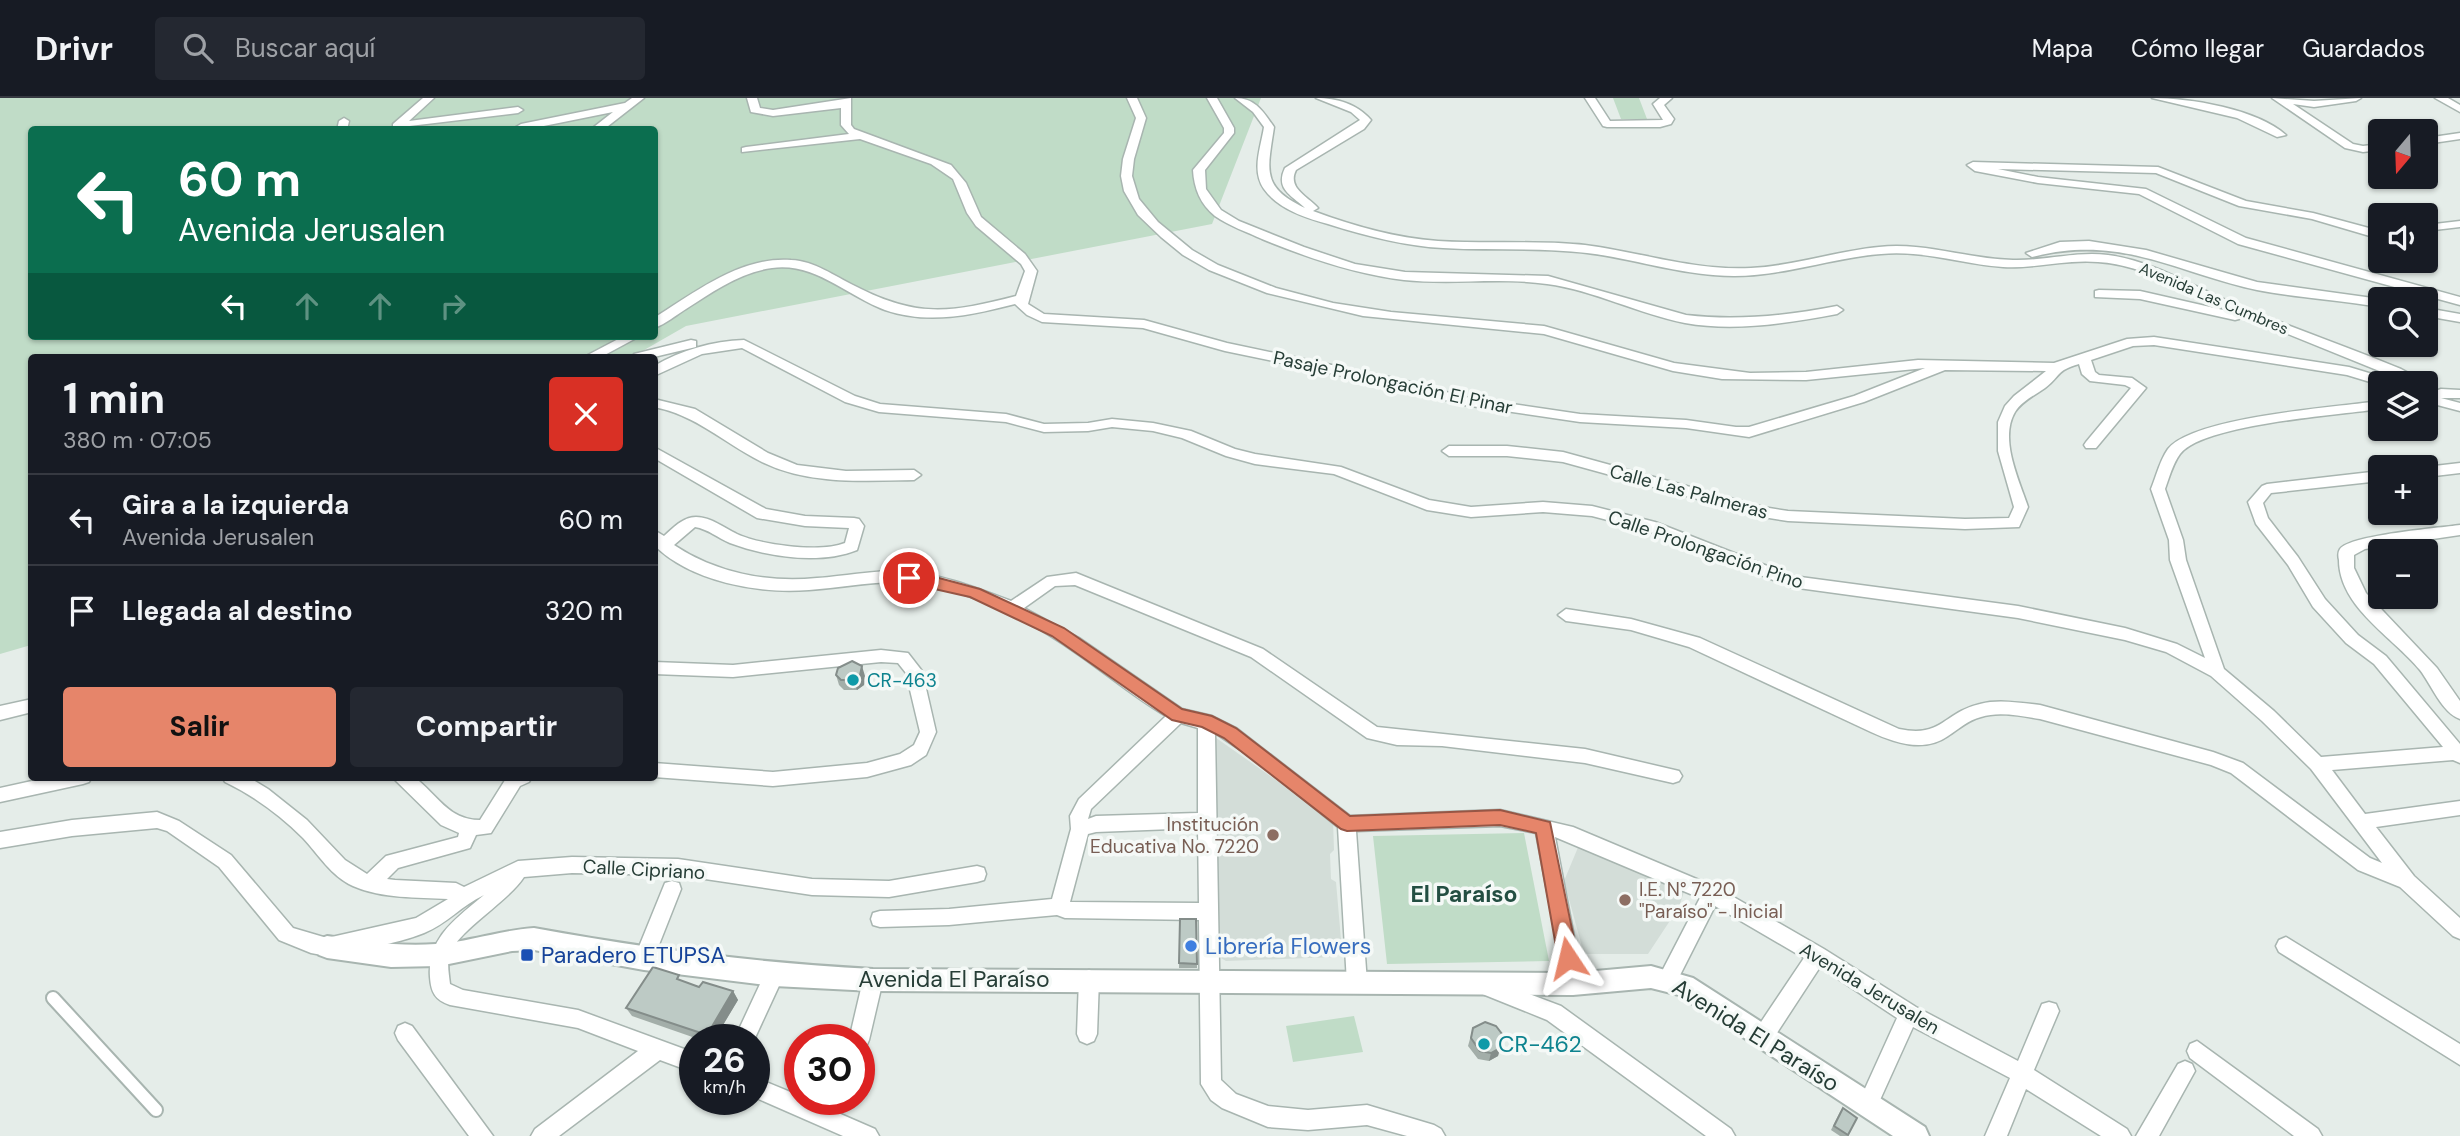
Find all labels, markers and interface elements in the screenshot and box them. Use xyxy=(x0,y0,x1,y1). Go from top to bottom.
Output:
search box xyxy=(155,17,645,80)
text: Drivr xyxy=(35,27,113,70)
icon: search xyxy=(179,29,217,67)
text: Buscar aquí xyxy=(235,31,375,65)
text: Mapa xyxy=(2032,33,2093,64)
text: Cómo llegar xyxy=(2131,33,2264,64)
text: Guardados xyxy=(2302,33,2425,64)
north arrow xyxy=(2368,119,2438,189)
map controls xyxy=(2368,119,2438,609)
text: 60 m xyxy=(178,147,301,211)
icon: left xyxy=(63,154,154,245)
button: sound xyxy=(2368,203,2438,273)
text: Avenida Jerusalen xyxy=(178,209,445,251)
street label: Avenida Las Cumbres xyxy=(2136,258,2292,339)
icon: left xyxy=(215,287,253,325)
icon: ahead xyxy=(288,287,326,325)
icon: ahead xyxy=(361,287,399,325)
icon: right xyxy=(434,287,472,325)
button: search xyxy=(2368,287,2438,357)
street label: Pasaje Prolongación El Pinar xyxy=(1271,345,1515,420)
text: 1 min xyxy=(63,371,165,426)
button: layers xyxy=(2368,371,2438,441)
button: close xyxy=(549,377,623,451)
text: 380 m · 07:05 xyxy=(63,425,212,455)
button: + xyxy=(2368,455,2438,525)
street label: Calle Las Palmeras xyxy=(1607,458,1771,525)
text: Gira a la izquierda xyxy=(122,488,349,522)
icon: left xyxy=(63,501,101,539)
text: 60 m xyxy=(559,503,623,537)
street label: Calle Prolongación Pino xyxy=(1605,504,1807,595)
text: Avenida Jerusalen xyxy=(122,522,314,552)
button: − xyxy=(2368,539,2438,609)
pin xyxy=(879,548,939,608)
icon: arrive xyxy=(890,559,928,597)
icon: arrive xyxy=(63,592,101,630)
text: Llegada al destino xyxy=(122,594,353,628)
text: 320 m xyxy=(545,594,623,628)
place label: CR-463 xyxy=(867,668,937,693)
marker: CR-463 xyxy=(845,672,861,688)
button: Salir xyxy=(63,687,336,767)
button: Compartir xyxy=(350,687,623,767)
place label: Institución Educativa No. 7220 xyxy=(1090,812,1259,859)
marker: Institución Educativa No. 7220 xyxy=(1265,827,1281,843)
street label: Calle Cipriano xyxy=(582,854,706,885)
place label: I.E. N° 7220 "Paraíso" - Inicial xyxy=(1639,877,1783,924)
district label: El Paraíso xyxy=(1410,879,1518,909)
marker: I.E. N° 7220 "Paraíso" - Inicial xyxy=(1617,892,1633,908)
position arrow xyxy=(1531,921,1605,995)
place label: Librería Flowers xyxy=(1205,931,1371,961)
street label: Avenida Jerusalen xyxy=(1795,937,1944,1040)
marker: Librería Flowers xyxy=(1183,938,1199,954)
place label: Paradero ETUPSA xyxy=(541,940,726,970)
marker: Paradero ETUPSA xyxy=(519,947,535,963)
street label: Avenida El Paraíso xyxy=(858,964,1050,994)
street label: Avenida El Paraíso xyxy=(1667,972,1845,1098)
speed limit sign: 30 xyxy=(784,1024,875,1115)
place label: CR-462 xyxy=(1498,1029,1582,1059)
marker: CR-462 xyxy=(1476,1036,1492,1052)
text: 26 xyxy=(703,1037,746,1083)
text: km/h xyxy=(703,1075,746,1099)

